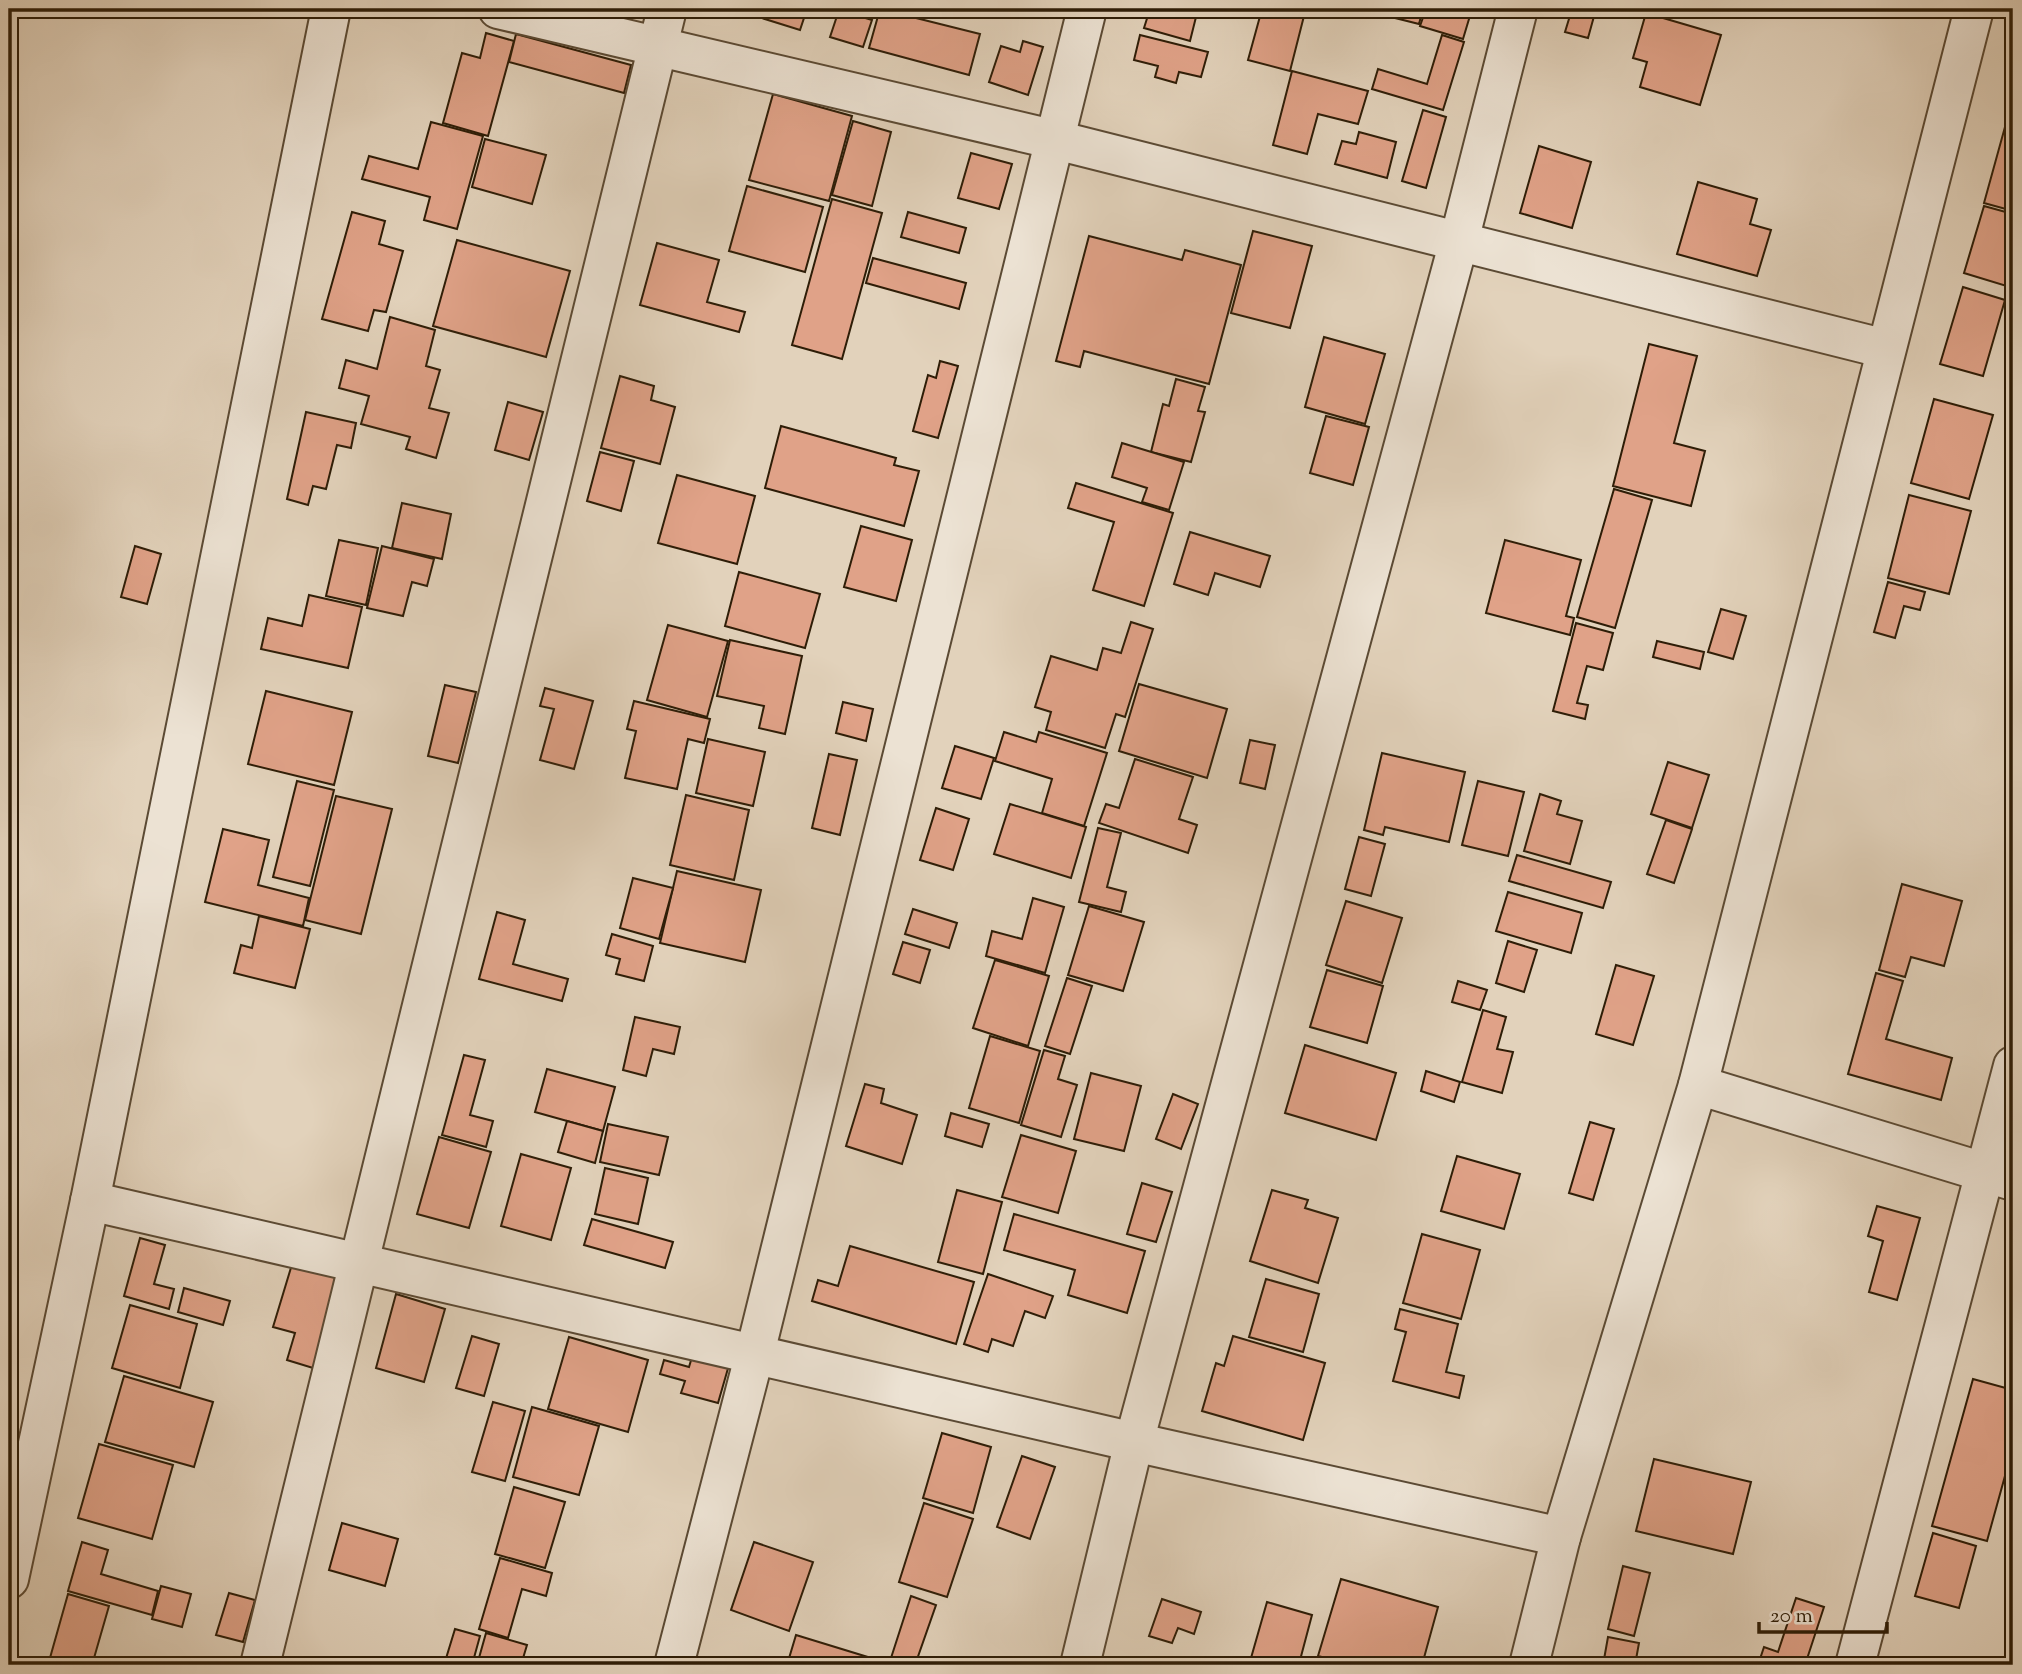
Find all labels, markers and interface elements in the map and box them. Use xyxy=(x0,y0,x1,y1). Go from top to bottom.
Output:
scale bar xyxy=(1759,1590,1887,1634)
text: 20 m xyxy=(1770,1602,1813,1632)

